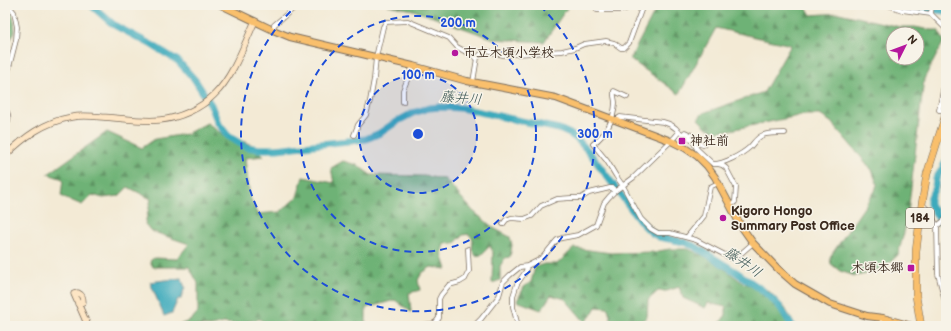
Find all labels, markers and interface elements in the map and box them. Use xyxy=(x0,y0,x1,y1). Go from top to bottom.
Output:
text: 200 m xyxy=(440,16,476,31)
north arrow xyxy=(885,26,925,66)
text: N xyxy=(904,32,920,47)
place label: 市立木頃小学校 xyxy=(463,45,554,61)
marker: 市立木頃小学校 xyxy=(450,48,460,58)
text: 100 m xyxy=(401,68,435,83)
water label: 藤井川 xyxy=(439,88,483,108)
centre of rings xyxy=(411,127,425,141)
text: 300 m xyxy=(577,127,613,142)
place label: 神社前 xyxy=(690,133,729,149)
marker: 神社前 xyxy=(677,136,687,146)
place label: Kigoro Hongo Summary Post Office xyxy=(731,203,855,234)
road number: 184 xyxy=(906,208,934,228)
marker: Kigoro Hongo Summary Post Office xyxy=(718,213,728,223)
water label: 藤井川 xyxy=(721,243,765,281)
place label: 木頃本郷 xyxy=(851,260,903,276)
marker: 木頃本郷 xyxy=(906,263,916,273)

